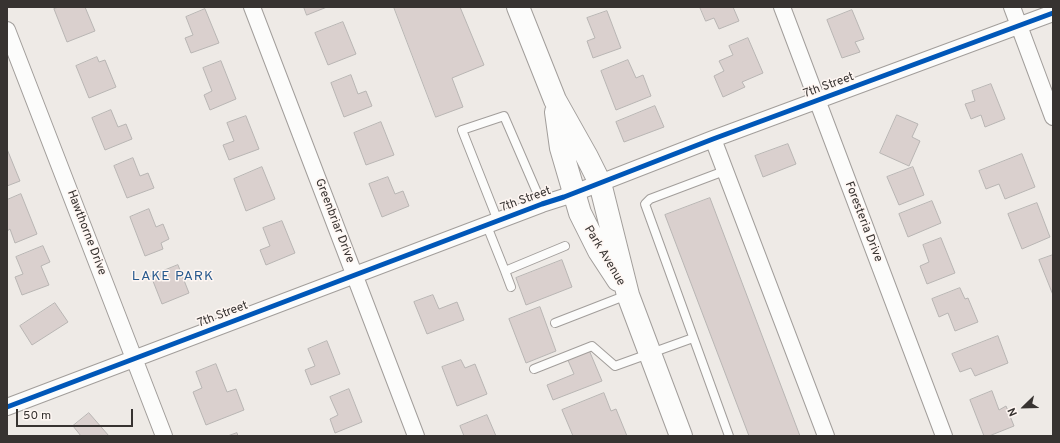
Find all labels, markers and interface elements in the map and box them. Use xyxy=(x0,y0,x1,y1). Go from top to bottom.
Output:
street label: 7th Street xyxy=(802,70,856,102)
street label: Greenbriar Drive xyxy=(311,177,357,265)
street label: Foresteria Drive xyxy=(841,180,885,264)
street label: 7th Street xyxy=(499,184,553,216)
street label: Hawthorne Drive xyxy=(63,188,109,278)
street label: Park Avenue xyxy=(580,223,628,289)
district label: LAKE PARK xyxy=(132,269,214,285)
street label: 7th Street xyxy=(196,299,250,331)
north arrow xyxy=(1004,387,1044,427)
scale bar xyxy=(18,401,135,427)
text: N xyxy=(1005,405,1021,418)
text: 50 m xyxy=(23,408,51,424)

